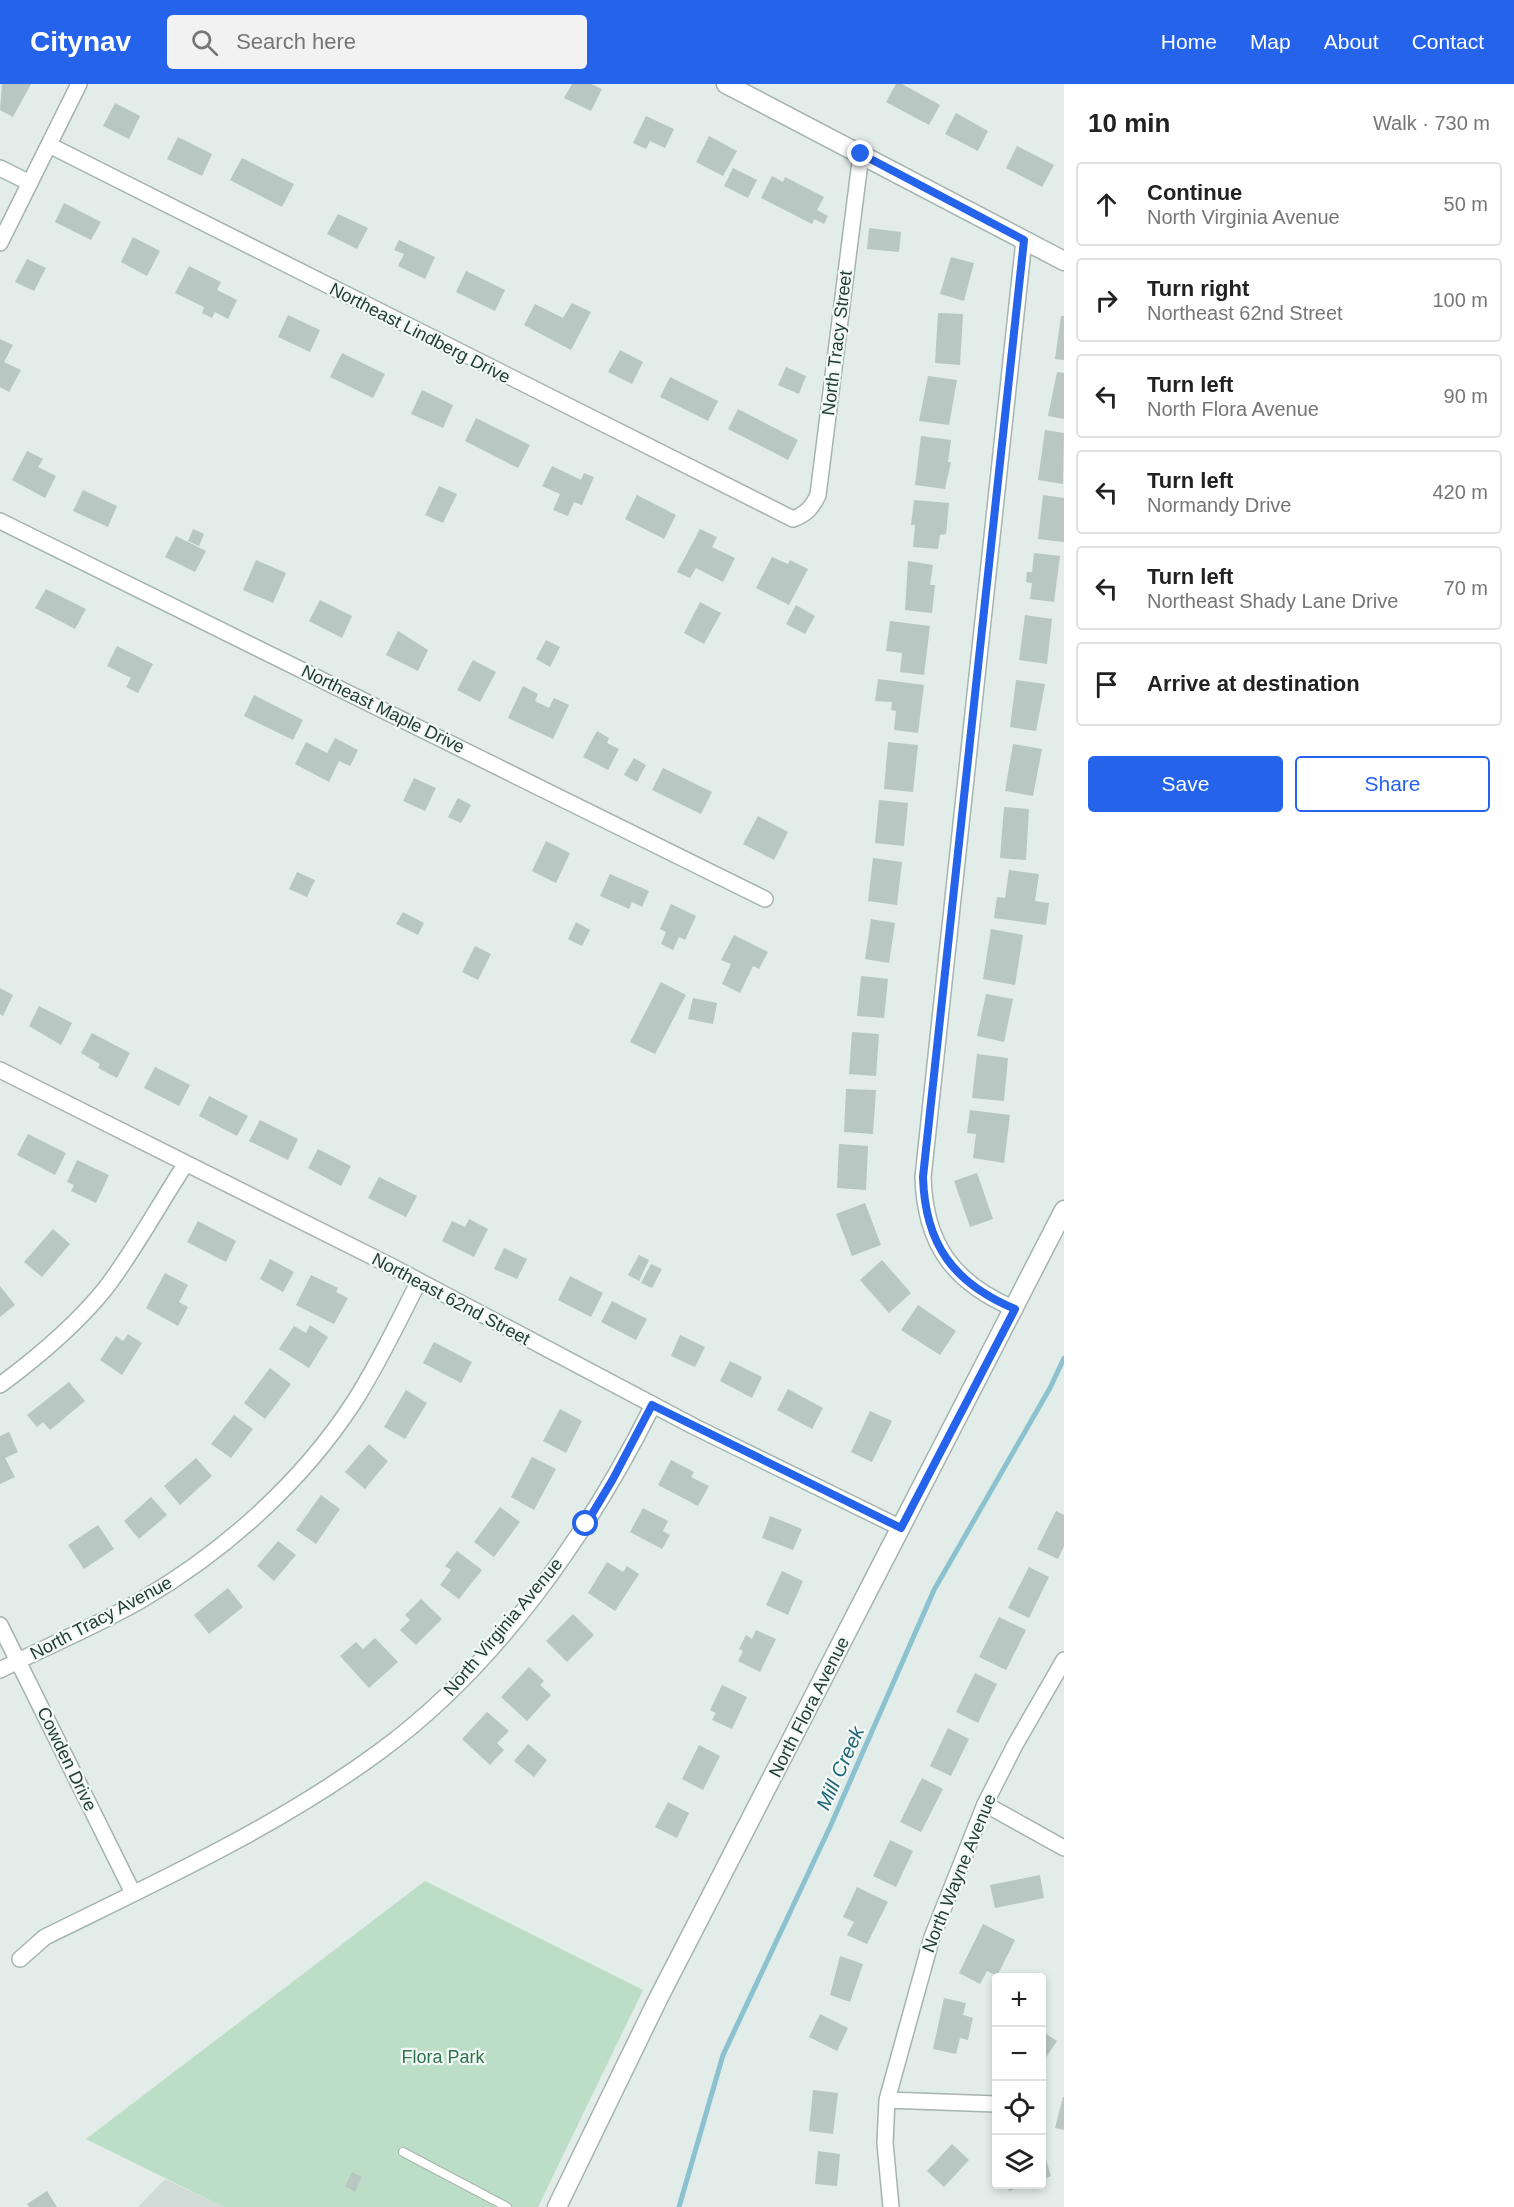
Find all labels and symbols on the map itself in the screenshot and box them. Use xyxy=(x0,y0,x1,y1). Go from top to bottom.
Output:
route end xyxy=(847,140,873,166)
street label: North Tracy Street xyxy=(818,269,856,417)
street label: Northeast Lindberg Drive xyxy=(326,279,514,387)
street label: Northeast Maple Drive xyxy=(298,661,468,757)
street label: Northeast 62nd Street xyxy=(369,1249,533,1349)
route start xyxy=(572,1510,598,1536)
street label: North Virginia Avenue xyxy=(440,1554,566,1700)
street label: North Tracy Avenue xyxy=(27,1572,175,1664)
street label: North Flora Avenue xyxy=(765,1634,853,1780)
street label: Cowden Drive xyxy=(33,1704,101,1814)
water label: Mill Creek xyxy=(812,1722,869,1813)
street label: North Wayne Avenue xyxy=(918,1791,1000,1955)
park label: Flora Park xyxy=(401,2047,486,2067)

